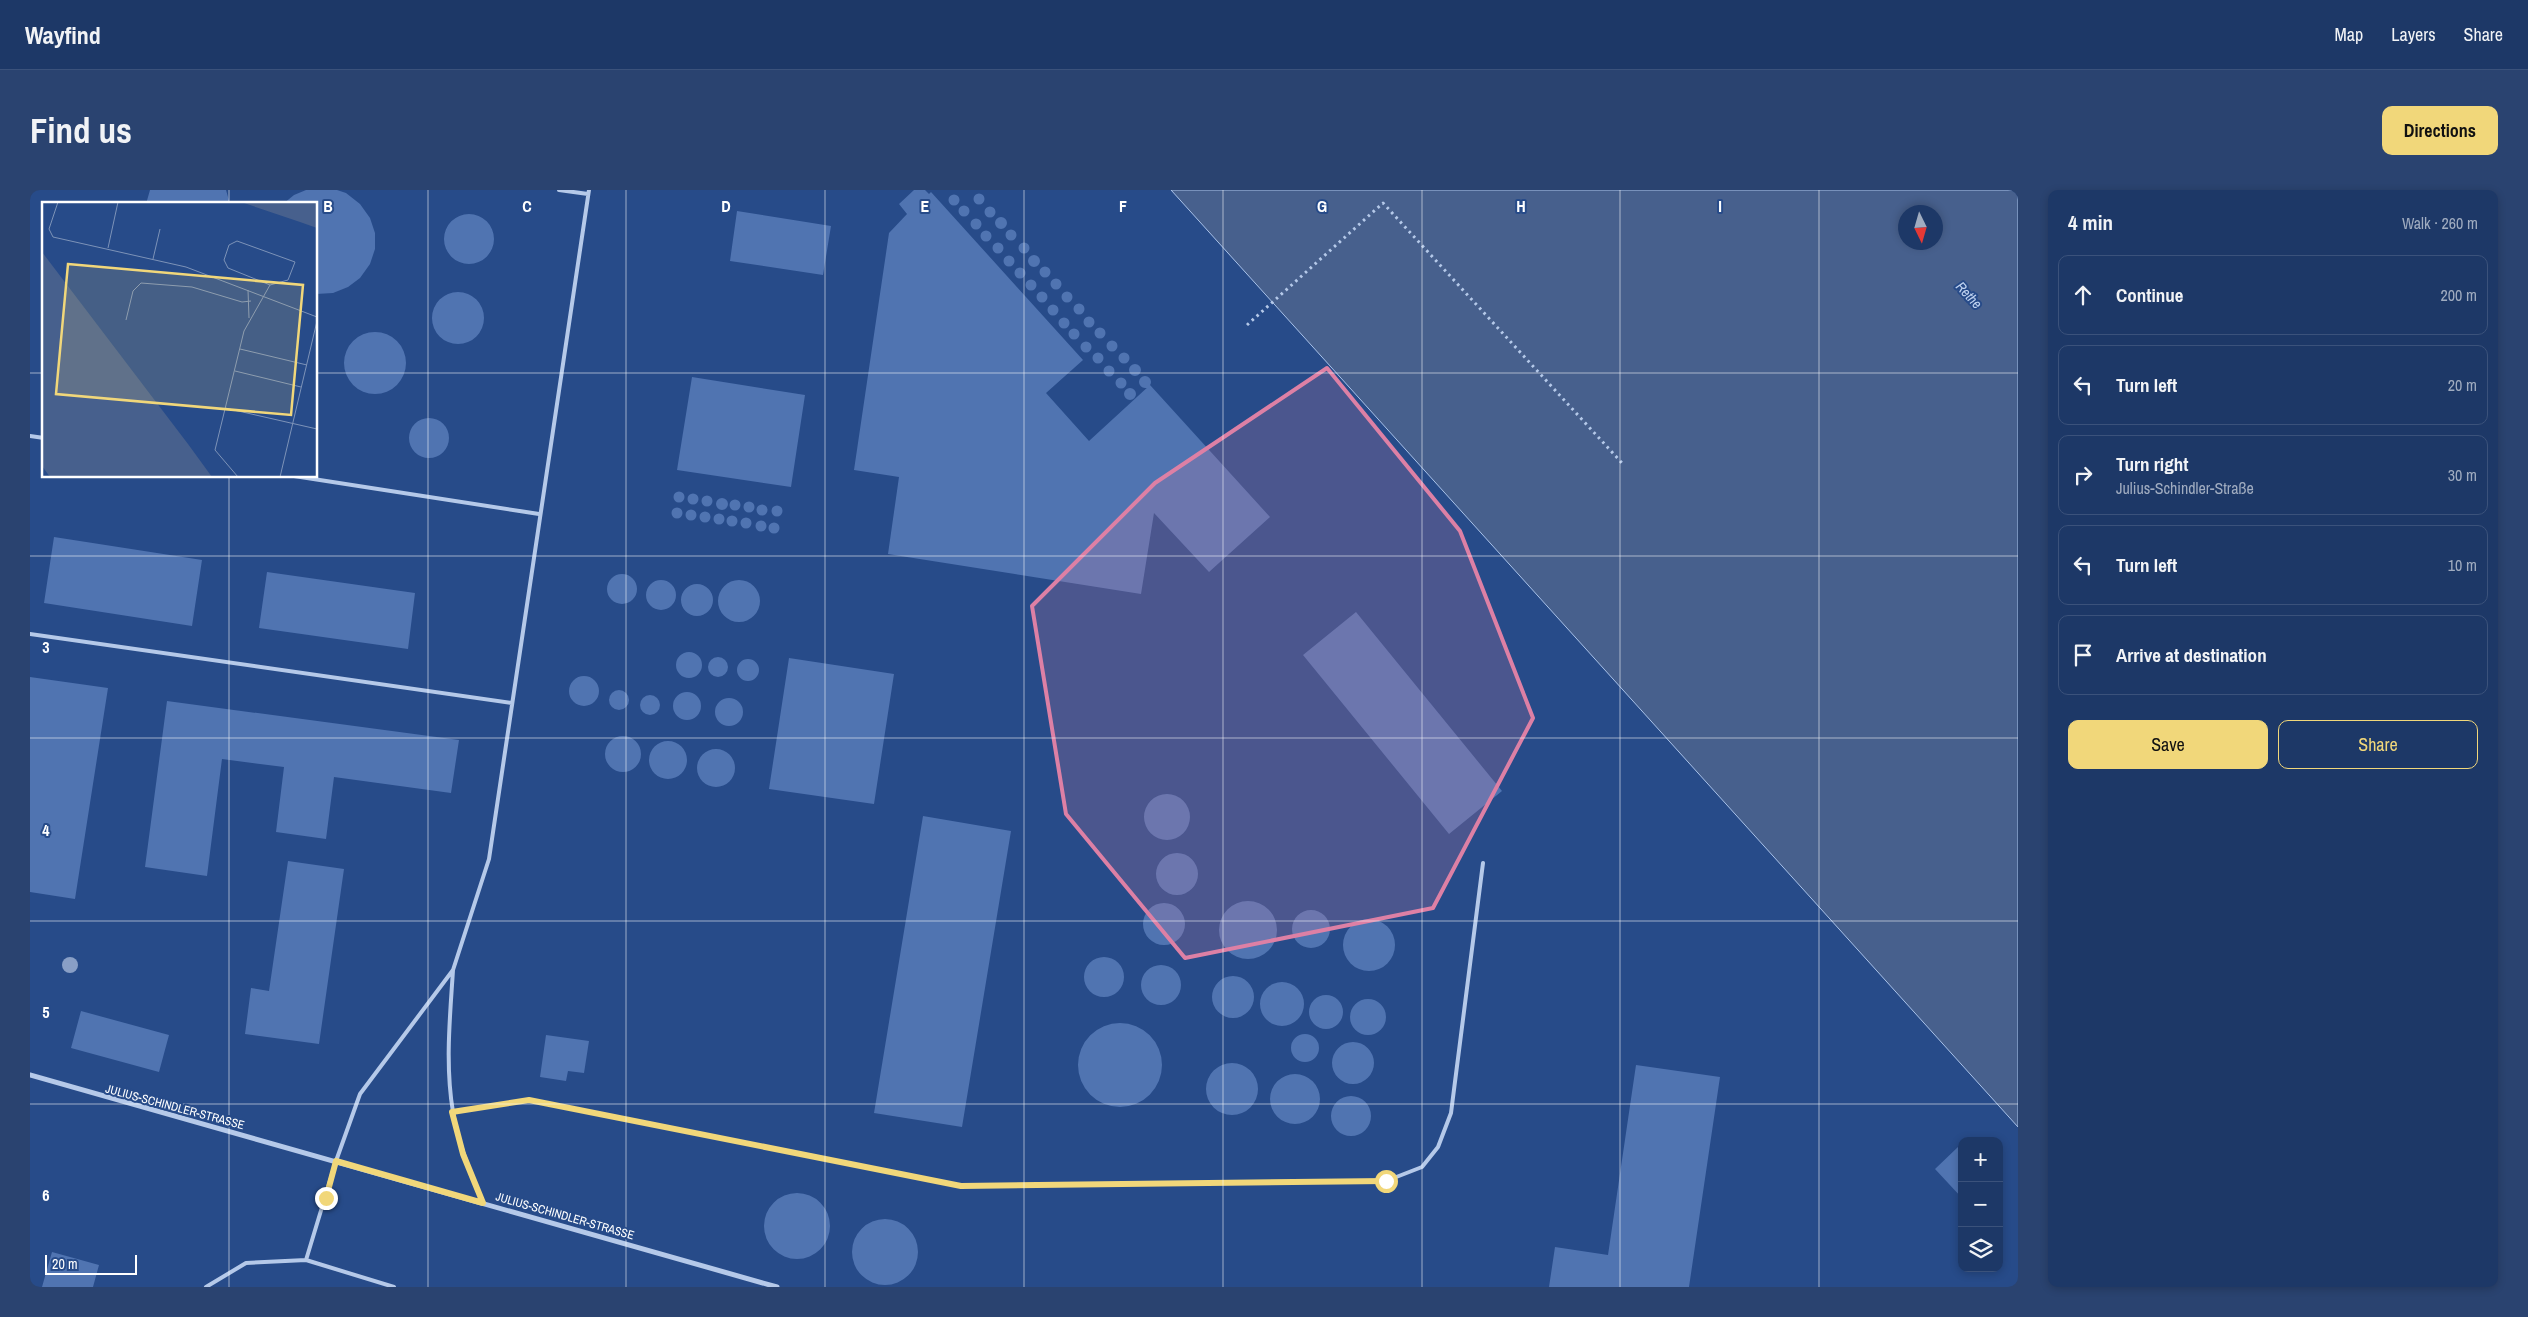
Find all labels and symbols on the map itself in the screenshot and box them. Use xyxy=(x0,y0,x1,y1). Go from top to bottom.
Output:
text: B xyxy=(323,195,333,217)
text: C xyxy=(522,195,532,217)
text: D xyxy=(721,195,731,217)
text: E xyxy=(921,195,930,217)
text: F xyxy=(1119,195,1127,217)
text: G xyxy=(1317,195,1327,217)
text: H xyxy=(1516,195,1526,217)
text: I xyxy=(1718,195,1722,217)
inset map xyxy=(42,202,318,478)
north arrow xyxy=(1898,205,1943,250)
water label: Rethe xyxy=(1952,278,1986,312)
text: 3 xyxy=(42,636,50,658)
text: 4 xyxy=(42,819,50,841)
text: 5 xyxy=(42,1001,50,1023)
street label: JULIUS-SCHINDLER-STRASSE xyxy=(104,1081,246,1133)
route start xyxy=(1375,1170,1398,1193)
text: 6 xyxy=(42,1184,50,1206)
route end xyxy=(315,1187,338,1210)
street label: JULIUS-SCHINDLER-STRASSE xyxy=(494,1189,636,1243)
scale bar xyxy=(45,1252,138,1275)

